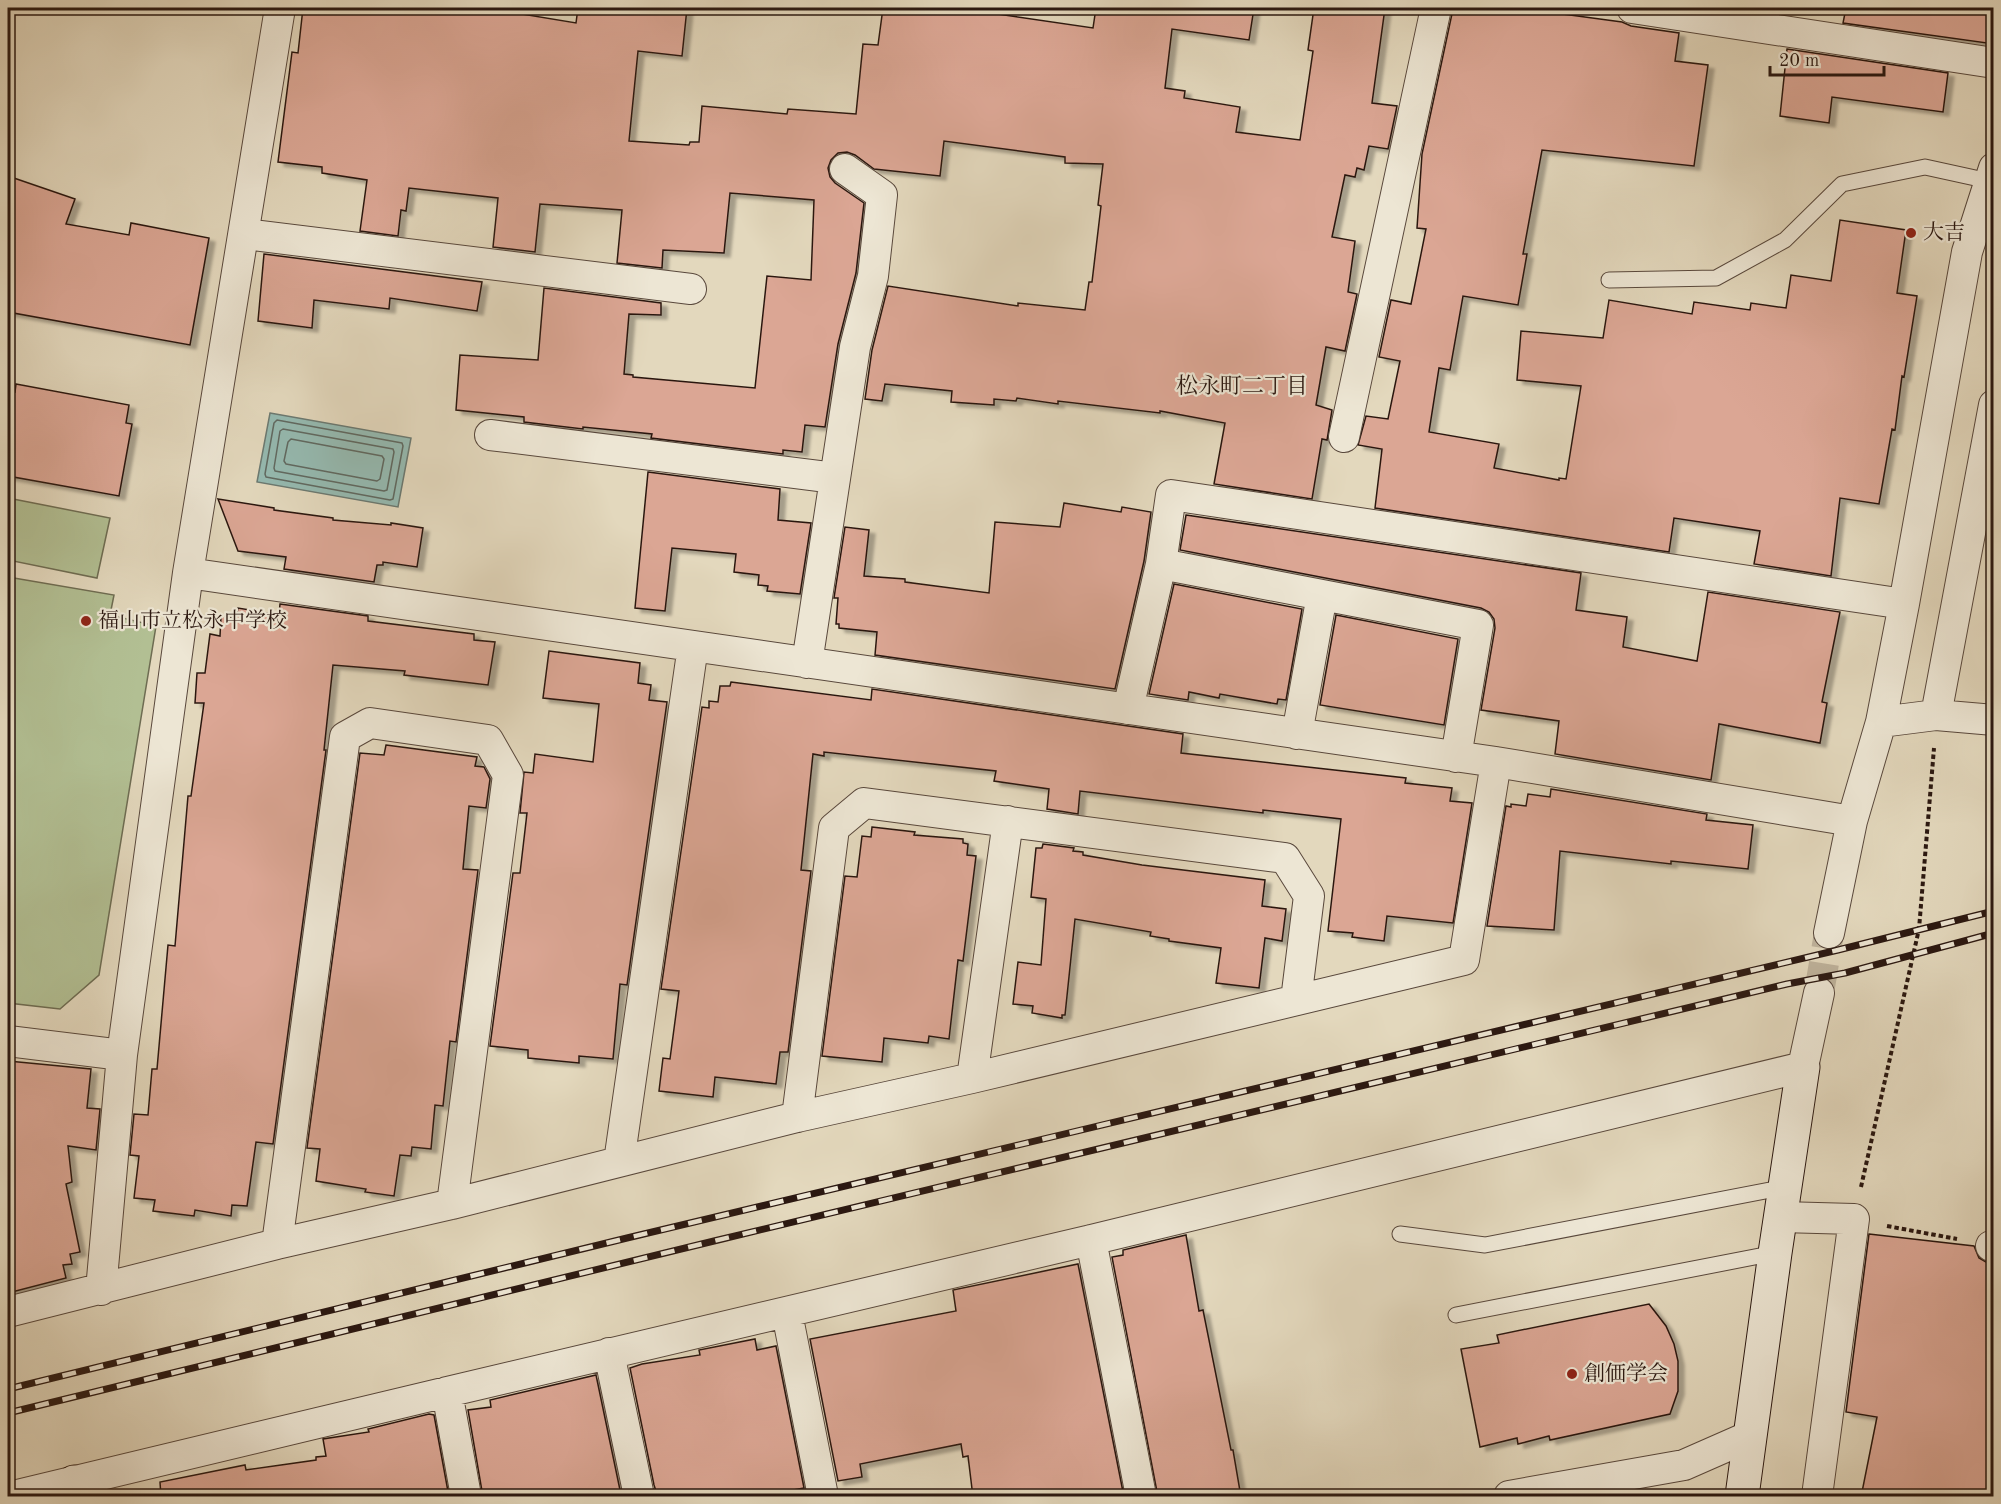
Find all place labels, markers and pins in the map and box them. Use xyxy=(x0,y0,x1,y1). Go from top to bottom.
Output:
place label: 大吉 xyxy=(1923,221,1965,244)
marker: 大吉 xyxy=(1904,226,1918,240)
place label: 福山市立松永中学校 xyxy=(98,609,287,632)
marker: 福山市立松永中学校 xyxy=(79,614,93,628)
place label: 創価学会 xyxy=(1584,1362,1668,1385)
marker: 創価学会 xyxy=(1565,1367,1579,1381)

